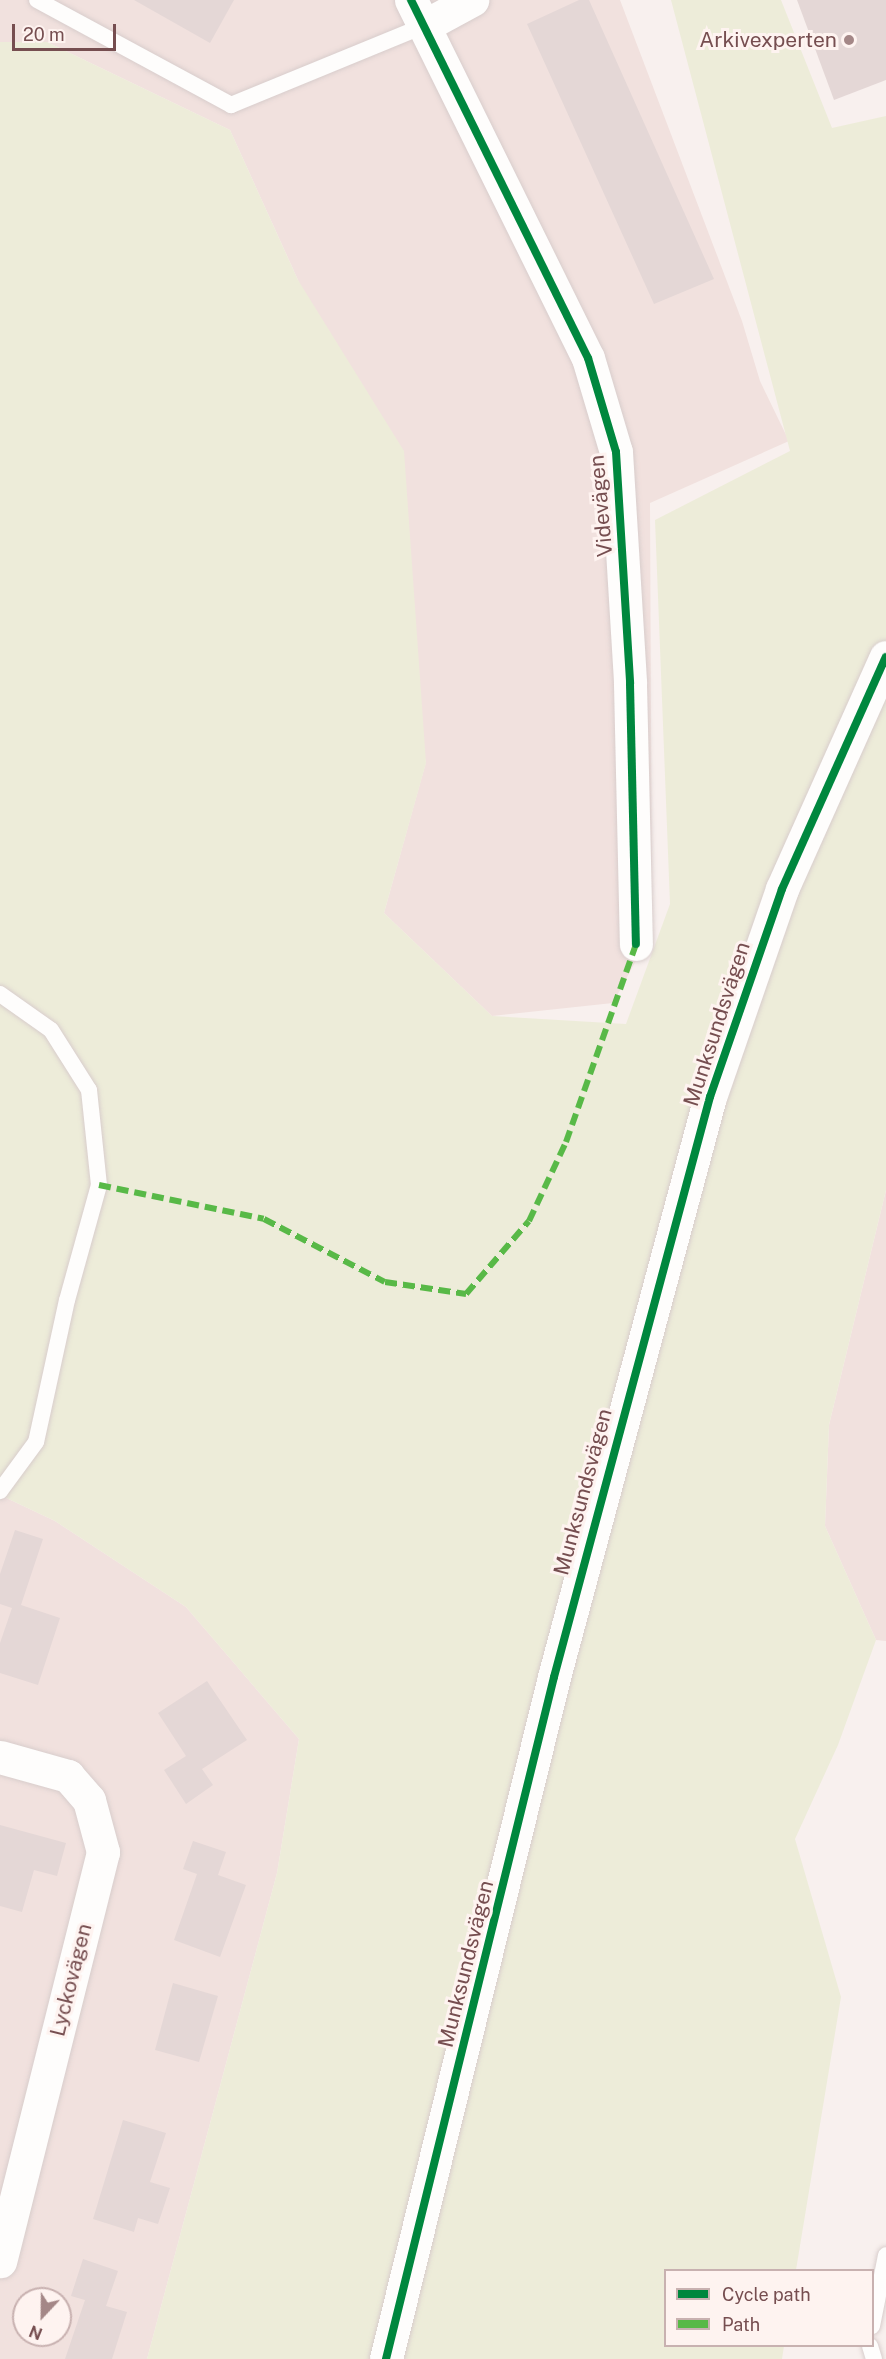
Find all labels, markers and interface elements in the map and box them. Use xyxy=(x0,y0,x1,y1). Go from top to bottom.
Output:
scale bar xyxy=(15,12,118,50)
text: 20 m xyxy=(23,24,65,45)
place label: Arkivexperten xyxy=(699,27,837,53)
marker: Arkivexperten xyxy=(842,33,856,47)
street label: Videvägen xyxy=(584,454,618,558)
street label: Munksundsvägen xyxy=(679,939,755,1109)
street label: Munksundsvägen xyxy=(549,1406,617,1578)
street label: Munksundsvägen xyxy=(433,1878,499,2050)
street label: Lyckovägen xyxy=(45,1921,97,2039)
legend xyxy=(664,2269,874,2347)
text: Cycle path xyxy=(722,2284,811,2305)
north arrow xyxy=(12,2287,72,2347)
text: Path xyxy=(722,2314,760,2335)
text: N xyxy=(26,2321,45,2343)

